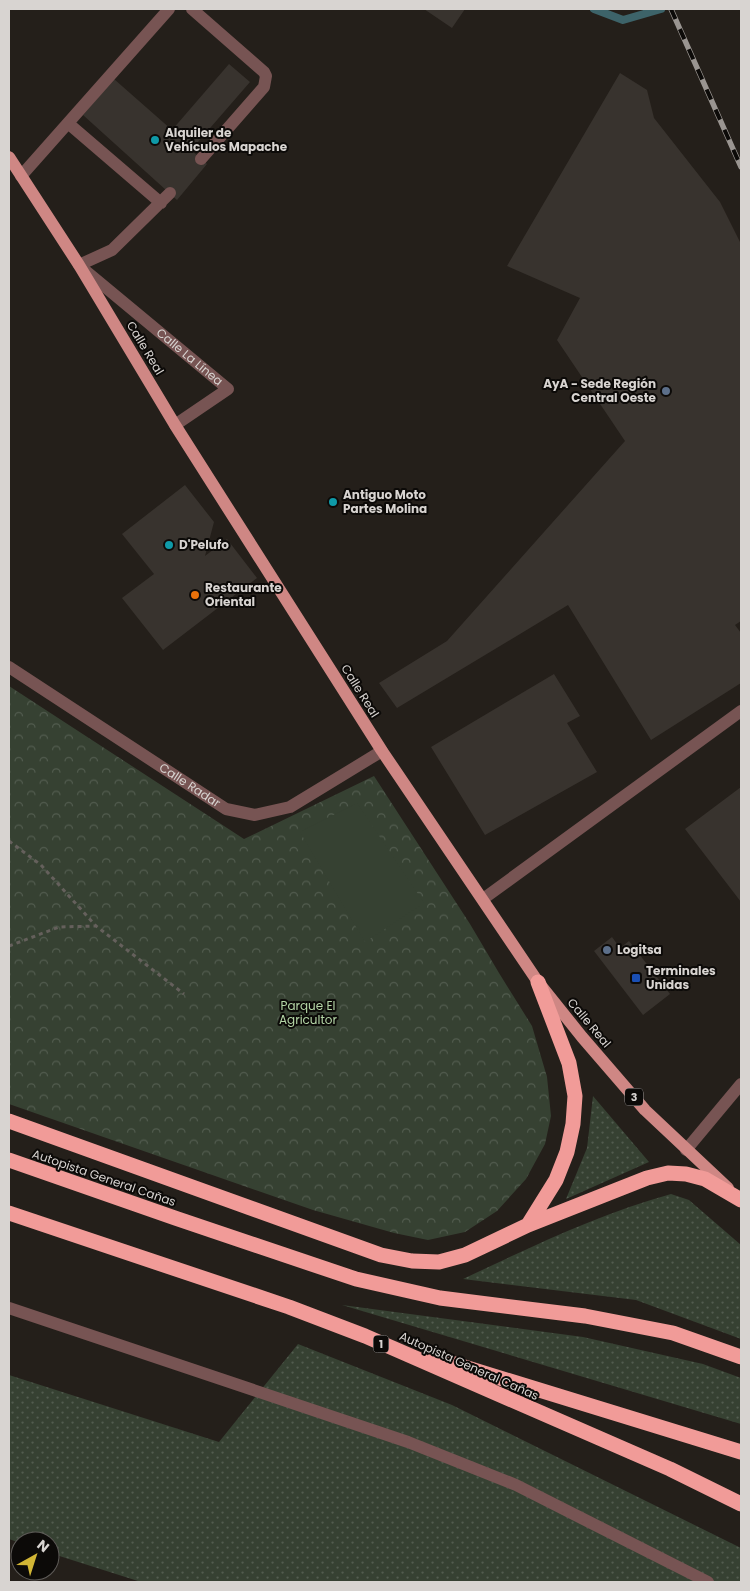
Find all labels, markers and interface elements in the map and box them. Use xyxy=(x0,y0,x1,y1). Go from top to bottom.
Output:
place label: Alquiler de Vehículos Mapache xyxy=(165,124,288,155)
marker: Alquiler de Vehículos Mapache xyxy=(149,134,161,146)
street label: Calle Real xyxy=(123,318,168,378)
street label: Calle La Línea xyxy=(153,324,227,389)
place label: AyA - Sede Región Central Oeste xyxy=(543,375,657,406)
marker: AyA - Sede Región Central Oeste xyxy=(660,385,672,397)
place label: Antiguo Moto Partes Molina xyxy=(343,486,427,517)
marker: Antiguo Moto Partes Molina xyxy=(327,496,339,508)
place label: D'Pelufo xyxy=(179,536,229,553)
marker: D'Pelufo xyxy=(163,539,175,551)
place label: Restaurante Oriental xyxy=(205,579,282,610)
marker: Restaurante Oriental xyxy=(189,589,201,601)
street label: Calle Real xyxy=(337,661,383,721)
street label: Calle Radar xyxy=(156,759,224,811)
place label: Logitsa xyxy=(617,941,662,958)
marker: Logitsa xyxy=(601,944,613,956)
place label: Terminales Unidas xyxy=(646,962,716,993)
marker: Terminales Unidas xyxy=(630,972,642,984)
street label: Calle Real xyxy=(564,994,615,1051)
park label: Parque El Agricultor xyxy=(279,997,338,1028)
road number: 3 xyxy=(625,1088,643,1106)
street label: Autopista General Cañas xyxy=(30,1145,178,1210)
street label: Autopista General Cañas xyxy=(397,1327,542,1404)
road number: 1 xyxy=(374,1336,388,1352)
north arrow xyxy=(10,1531,60,1581)
text: N xyxy=(33,1535,54,1557)

